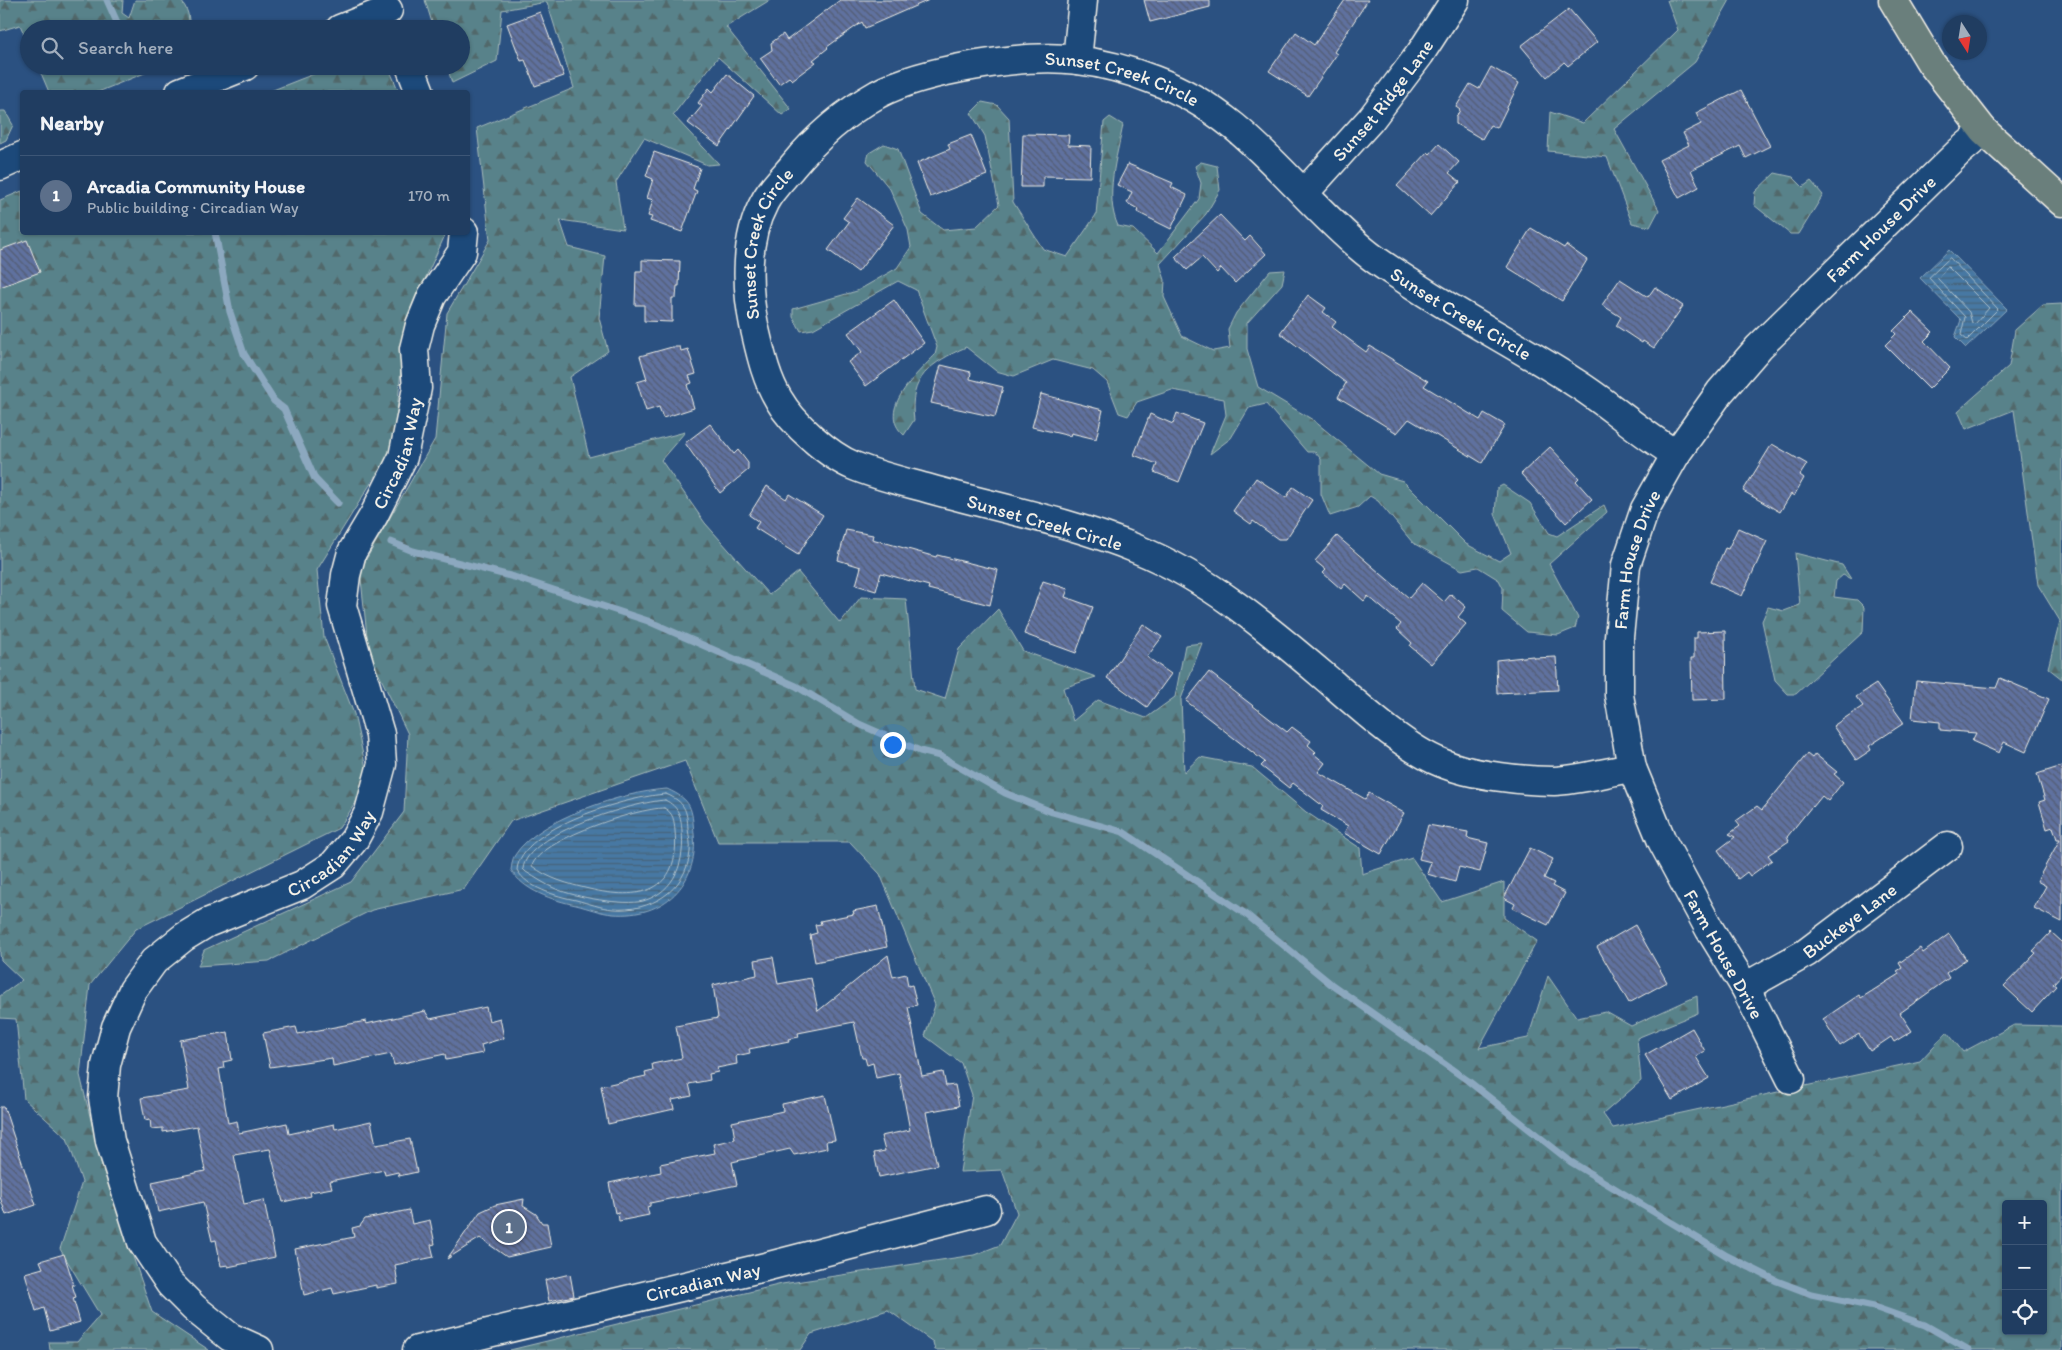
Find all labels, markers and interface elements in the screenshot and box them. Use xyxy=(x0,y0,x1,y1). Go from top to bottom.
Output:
north arrow xyxy=(1942,15,1987,60)
search box xyxy=(20,20,470,75)
icon: search xyxy=(38,34,66,62)
street label: Sunset Ridge Lane xyxy=(1328,35,1439,166)
text: Search here xyxy=(78,36,173,59)
street label: Sunset Creek Circle xyxy=(1045,47,1203,112)
text: Nearby xyxy=(40,110,104,135)
street label: Sunset Creek Circle xyxy=(738,163,798,321)
street label: Farm House Drive xyxy=(1821,170,1941,287)
text: Arcadia Community House xyxy=(87,175,305,198)
text: 1 xyxy=(52,186,60,205)
text: 170 m xyxy=(408,186,450,205)
text: Public building · Circadian Way xyxy=(87,198,299,217)
street label: Sunset Creek Circle xyxy=(1386,262,1535,365)
street label: Circadian Way xyxy=(368,395,427,513)
street label: Farm House Drive xyxy=(1609,485,1666,630)
street label: Sunset Creek Circle xyxy=(964,489,1125,556)
your location xyxy=(880,732,906,758)
street label: Circadian Way xyxy=(284,806,380,902)
street label: Buckeye Lane xyxy=(1798,878,1901,964)
street label: Farm House Drive xyxy=(1679,886,1769,1023)
map controls xyxy=(2002,1200,2047,1335)
button: + xyxy=(2002,1200,2047,1245)
pin: 1 xyxy=(493,1208,525,1246)
button: − xyxy=(2002,1245,2047,1290)
street label: Circadian Way xyxy=(643,1257,763,1307)
button: locate xyxy=(2002,1290,2047,1335)

